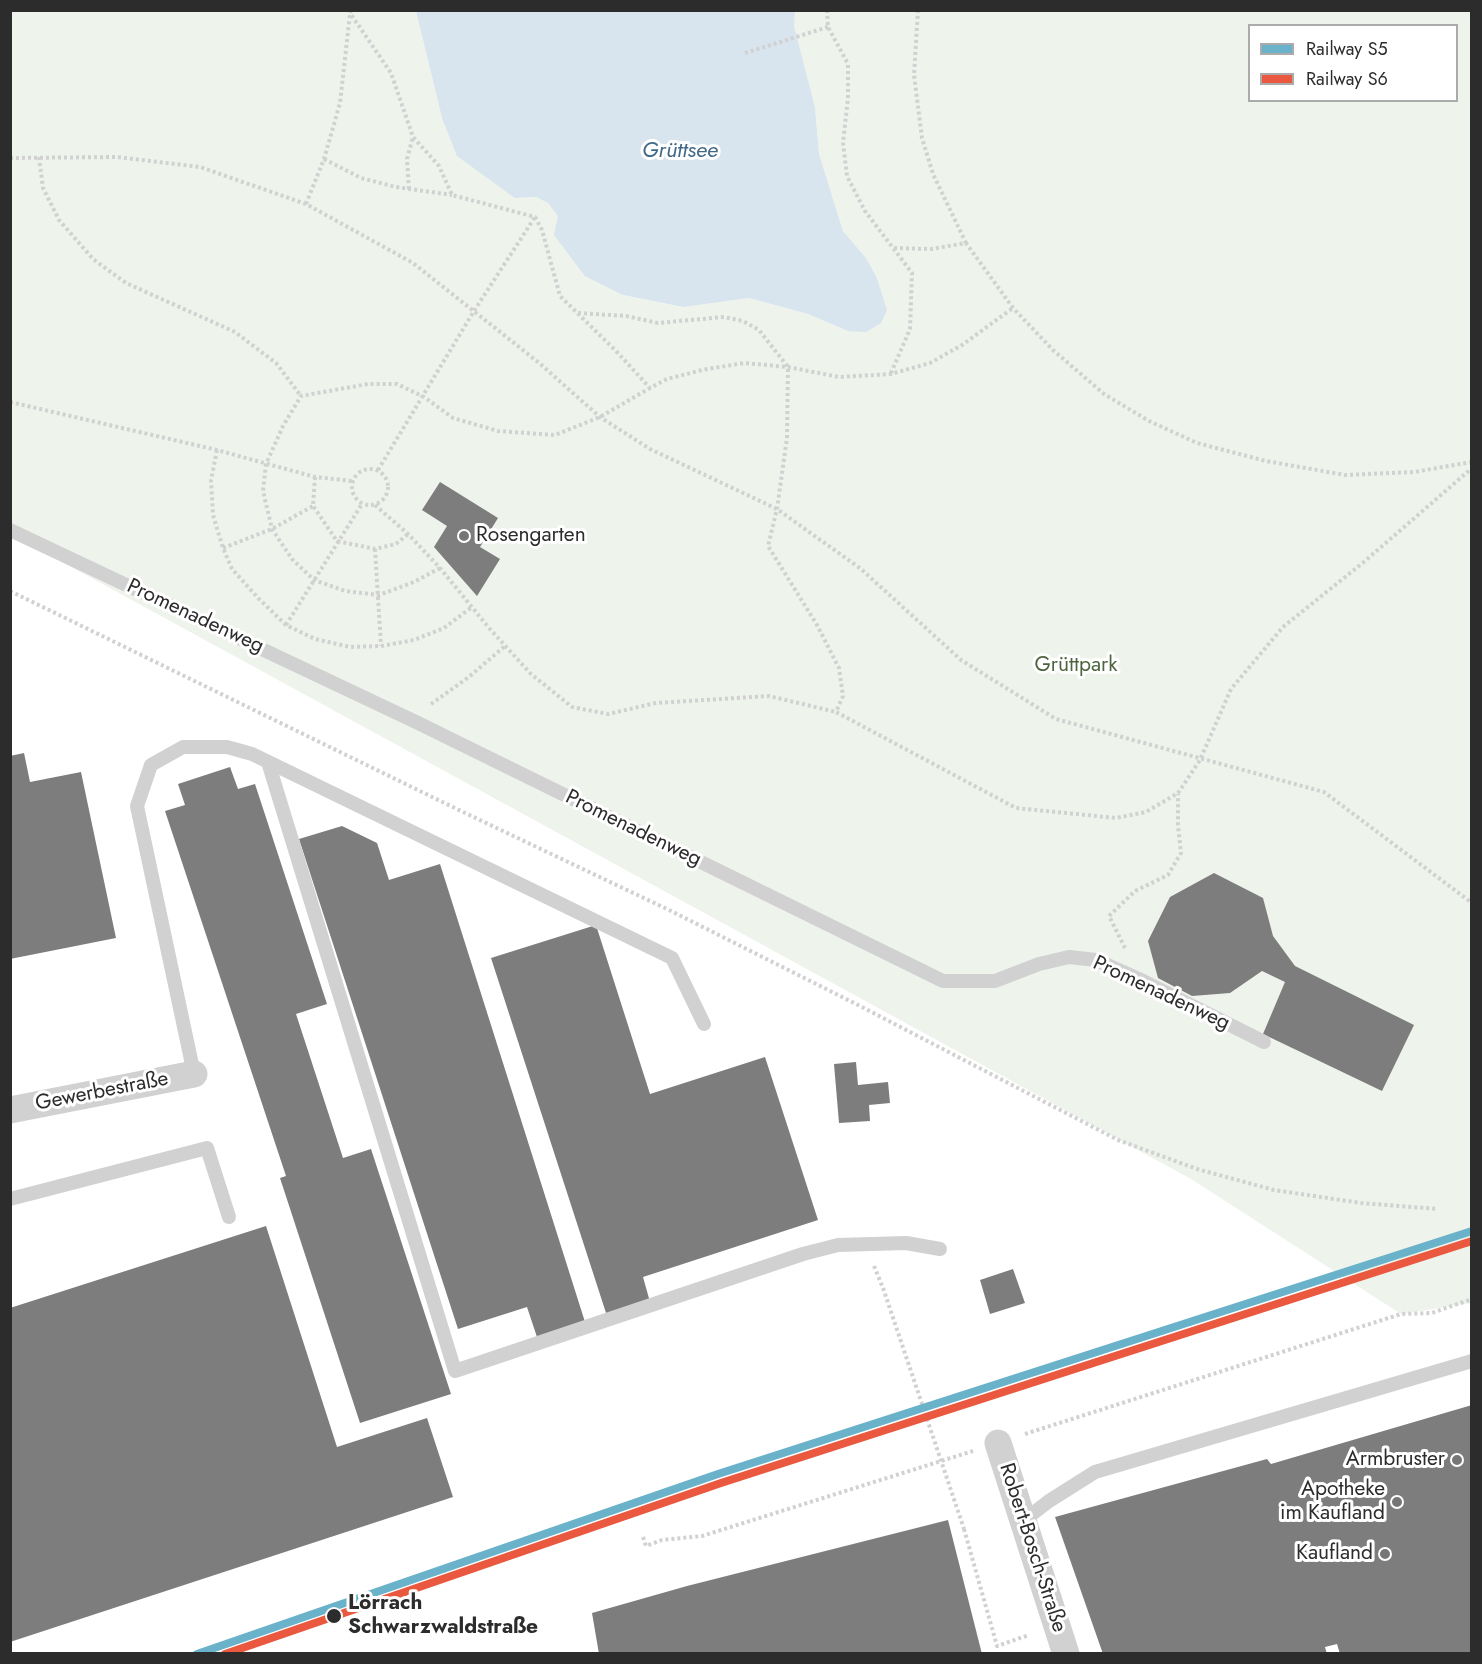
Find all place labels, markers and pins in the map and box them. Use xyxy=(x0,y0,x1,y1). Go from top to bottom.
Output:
place label: Rosengarten xyxy=(476,523,586,549)
marker: Rosengarten xyxy=(457,529,471,543)
place label: Armbruster xyxy=(1346,1447,1445,1473)
marker: Armbruster xyxy=(1450,1453,1464,1467)
place label: Apotheke im Kaufland xyxy=(1280,1477,1385,1527)
marker: Apotheke im Kaufland xyxy=(1390,1495,1404,1509)
place label: Kaufland xyxy=(1296,1541,1373,1567)
marker: Kaufland xyxy=(1378,1547,1392,1561)
place label: Lörrach Schwarzwaldstraße xyxy=(348,1591,538,1641)
marker: Lörrach Schwarzwaldstraße xyxy=(325,1607,343,1625)

